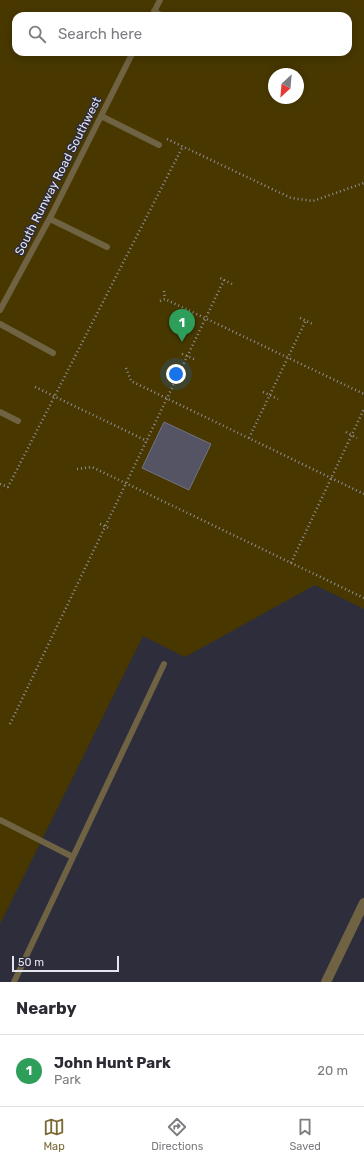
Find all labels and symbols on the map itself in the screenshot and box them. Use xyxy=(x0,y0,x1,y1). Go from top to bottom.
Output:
north arrow xyxy=(268,68,304,104)
street label: South Runway Road Southwest xyxy=(12,94,104,258)
pin: 1 xyxy=(169,309,195,342)
your location xyxy=(166,364,186,384)
scale bar xyxy=(12,954,119,973)

